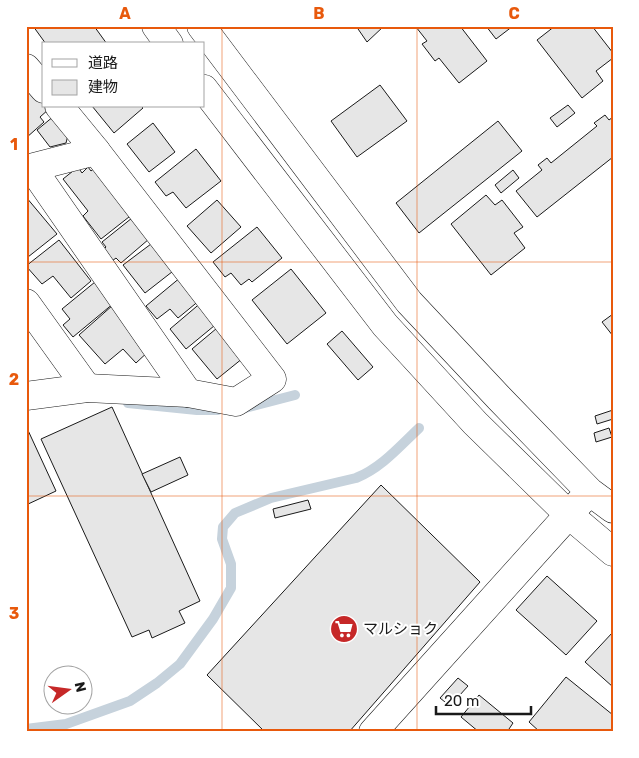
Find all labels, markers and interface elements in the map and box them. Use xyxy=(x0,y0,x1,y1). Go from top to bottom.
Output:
text: A xyxy=(119,4,131,23)
text: B xyxy=(313,4,325,23)
text: C xyxy=(508,4,520,23)
legend xyxy=(42,42,205,108)
text: 道路 xyxy=(88,54,118,72)
text: 建物 xyxy=(88,78,118,96)
text: 1 xyxy=(10,135,18,154)
text: 2 xyxy=(9,370,19,389)
text: 3 xyxy=(9,604,19,623)
supermarket icon: マルショク xyxy=(329,614,359,644)
place label: マルショク xyxy=(363,620,438,638)
north arrow xyxy=(42,666,92,716)
text: N xyxy=(71,680,90,694)
scale bar xyxy=(436,683,532,715)
text: 20 m xyxy=(444,692,479,710)

